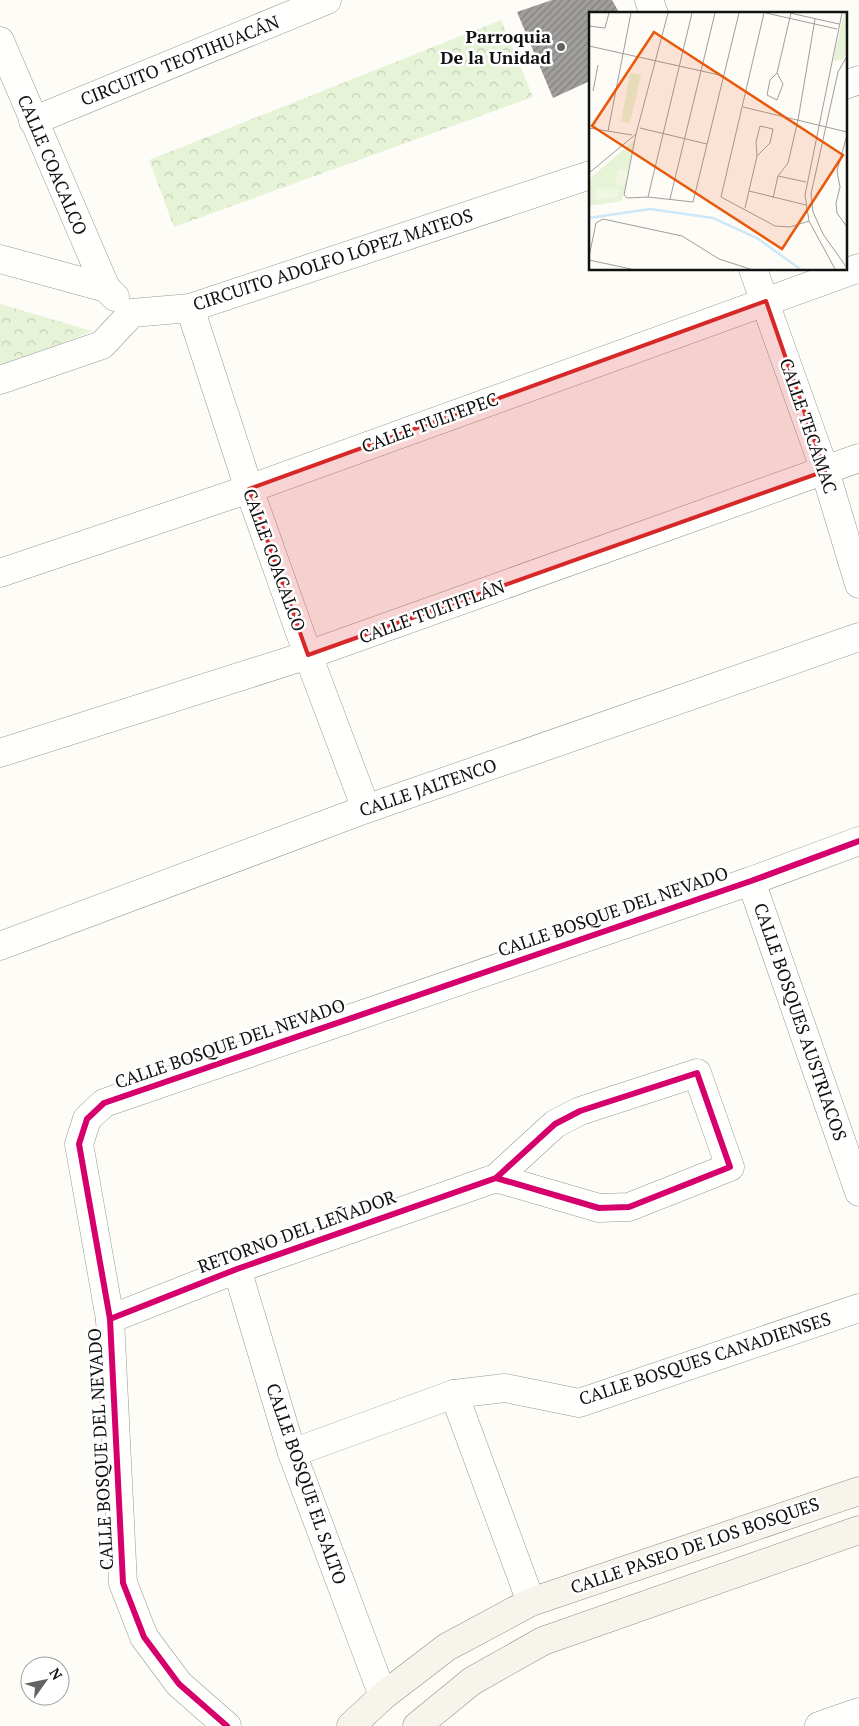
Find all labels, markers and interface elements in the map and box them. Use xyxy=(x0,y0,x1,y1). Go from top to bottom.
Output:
street label: CIRCUITO TEOTIHUACÁN xyxy=(77,9,283,111)
inset map xyxy=(589,12,846,270)
place label: Parroquia De la Unidad xyxy=(440,24,551,69)
marker: Parroquia De la Unidad xyxy=(555,41,567,53)
street label: CALLE COACALCO xyxy=(13,91,93,238)
street label: CIRCUITO ADOLFO LÓPEZ MATEOS xyxy=(190,202,476,316)
street label: CALLE TECÁMAC xyxy=(775,355,843,497)
street label: CALLE TULTEPEC xyxy=(358,386,501,458)
street label: CALLE COACALCO xyxy=(238,485,312,634)
street label: CALLE TULTITLÁN xyxy=(355,574,508,649)
street label: CALLE JALTENCO xyxy=(356,752,500,822)
street label: CALLE BOSQUE DEL NEVADO xyxy=(494,860,731,962)
street label: CALLE BOSQUES AUSTRIACOS xyxy=(749,900,853,1144)
street label: CALLE BOSQUE DEL NEVADO xyxy=(111,992,348,1094)
street label: RETORNO DEL LEÑADOR xyxy=(194,1184,400,1278)
street label: CALLE BOSQUES CANADIENSES xyxy=(576,1306,834,1410)
street label: CALLE BOSQUE DEL NEVADO xyxy=(82,1327,118,1571)
street label: CALLE BOSQUE EL SALTO xyxy=(261,1380,353,1587)
street label: CALLE PASEO DE LOS BOSQUES xyxy=(567,1491,822,1599)
north arrow xyxy=(20,1656,70,1706)
text: N xyxy=(45,1664,67,1684)

